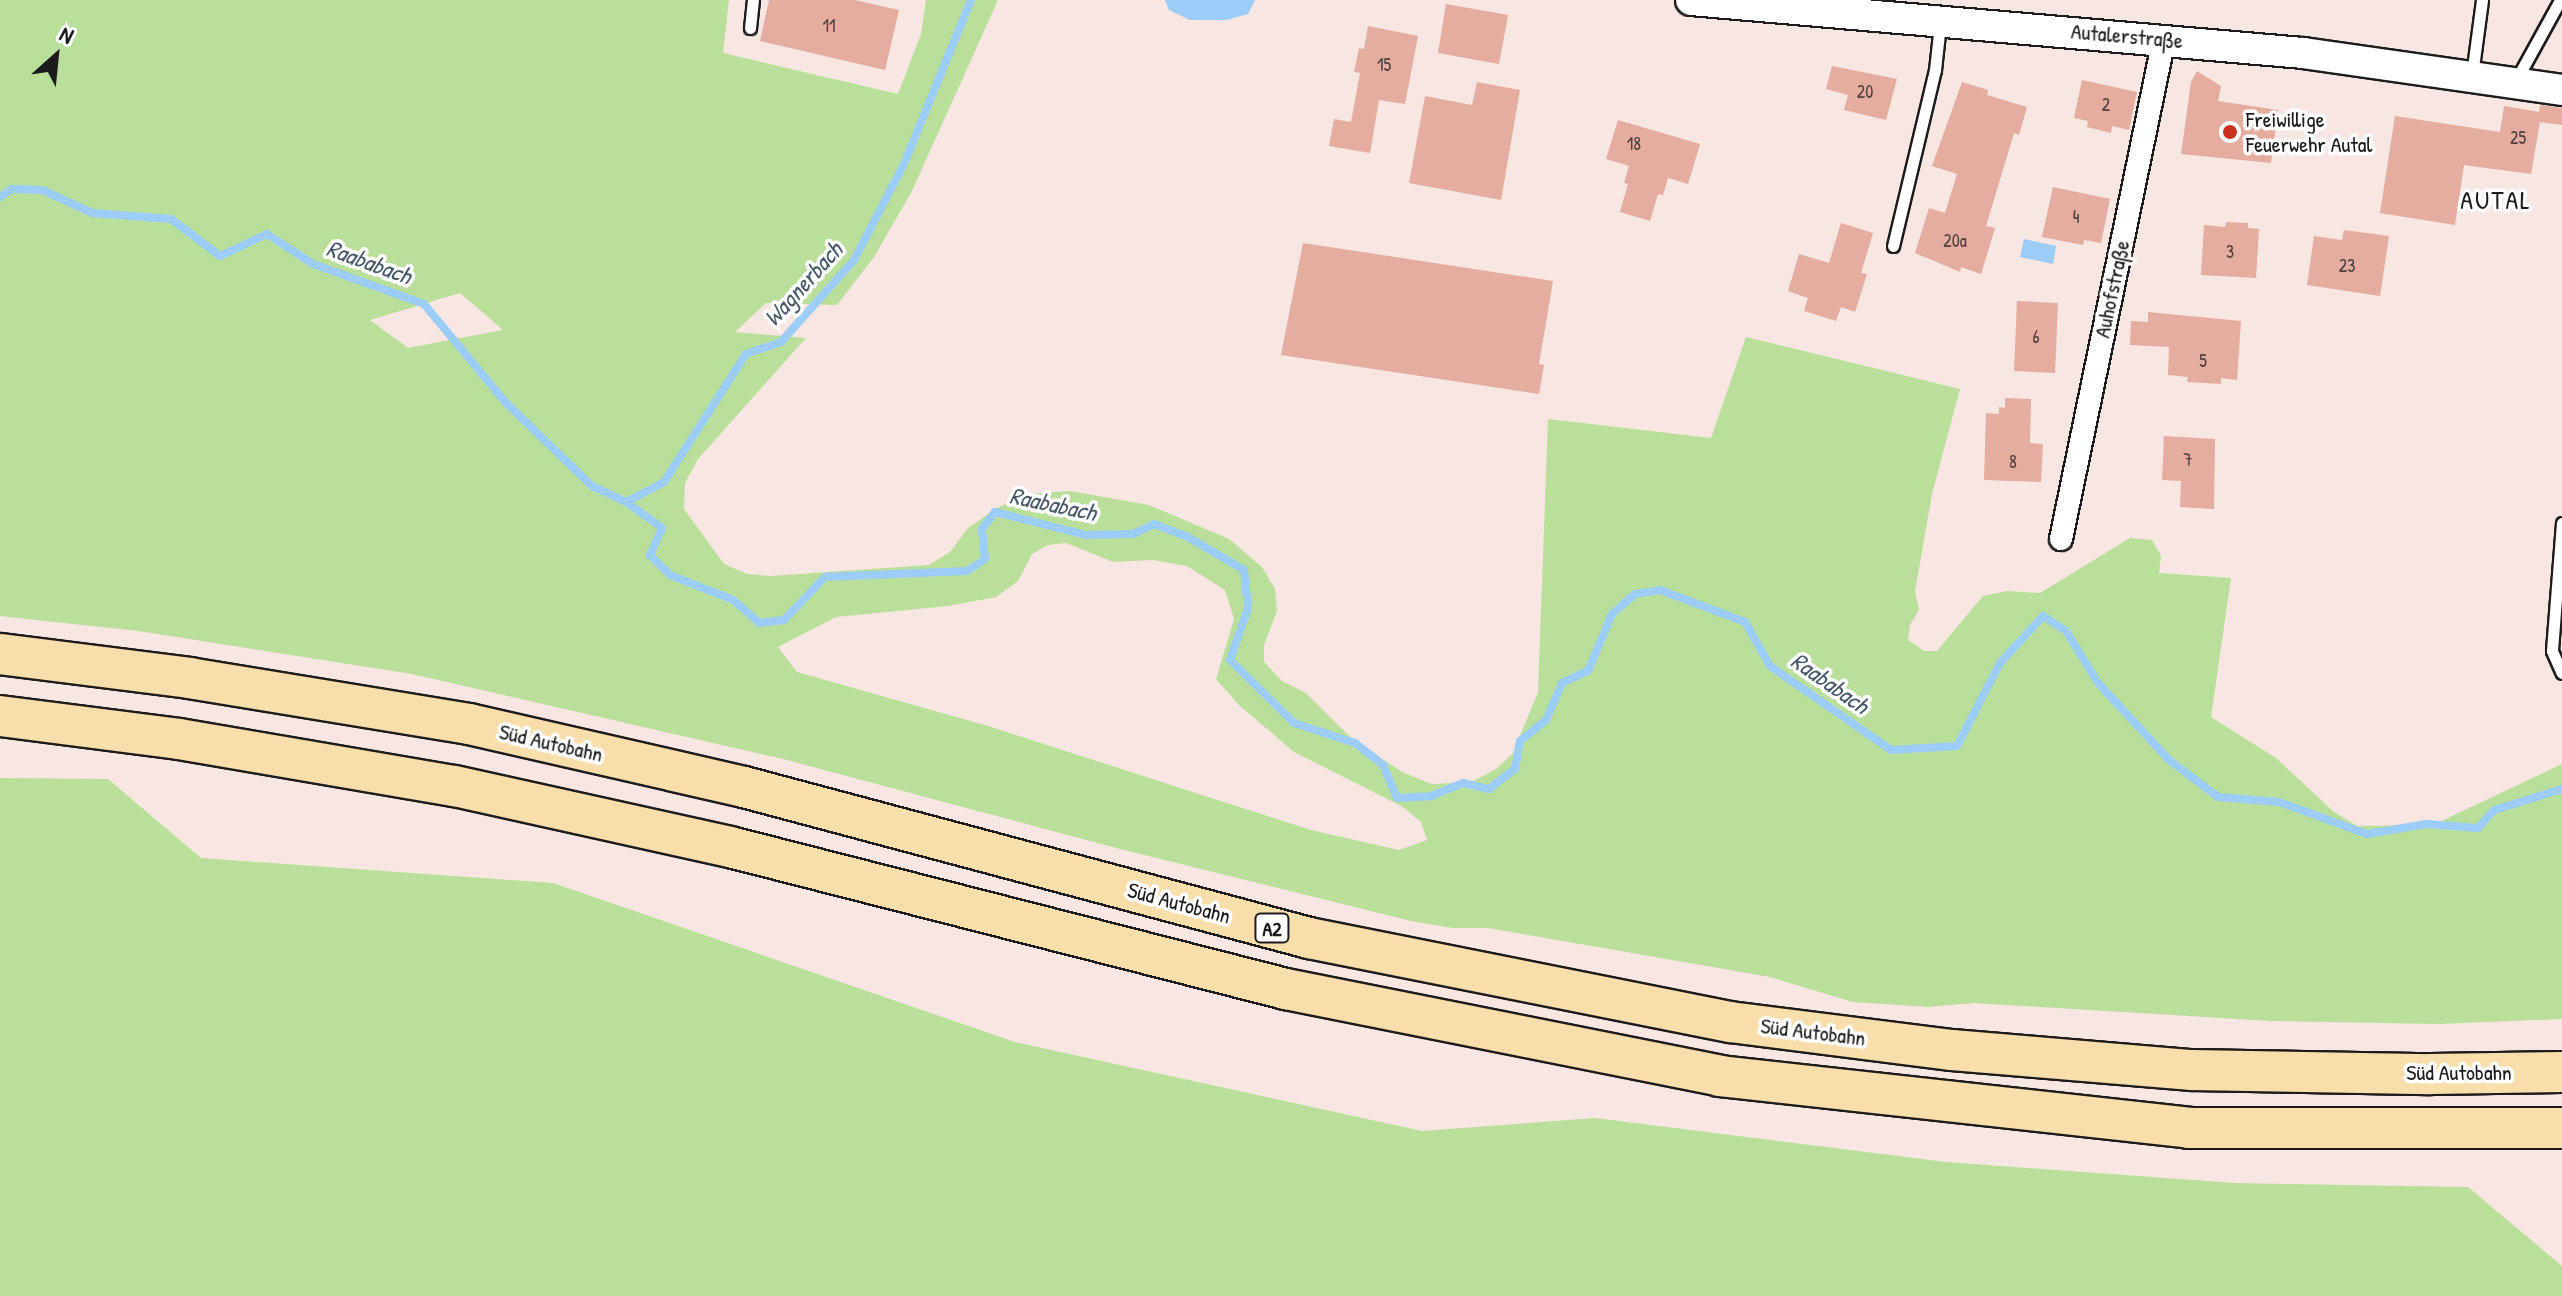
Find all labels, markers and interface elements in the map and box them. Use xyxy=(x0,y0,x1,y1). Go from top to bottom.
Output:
house number: 11 xyxy=(822,15,836,37)
north arrow xyxy=(16,16,96,96)
street label: Autalerstraße xyxy=(2070,18,2184,54)
text: N xyxy=(55,19,79,51)
house number: 15 xyxy=(1377,54,1391,76)
house number: 20 xyxy=(1857,81,1873,103)
house number: 2 xyxy=(2102,94,2110,116)
place label: Freiwillige Feuerwehr Autal xyxy=(2246,106,2372,158)
marker: Freiwillige Feuerwehr Autal xyxy=(2221,123,2239,141)
house number: 25 xyxy=(2510,127,2526,149)
house number: 18 xyxy=(1627,133,1641,155)
district label: AUTAL xyxy=(2460,184,2532,216)
house number: 4 xyxy=(2073,206,2079,228)
house number: 20a xyxy=(1943,230,1967,252)
water label: Raababach xyxy=(323,233,415,291)
water label: Wagnerbach xyxy=(758,236,848,332)
street label: Auhofstraße xyxy=(2089,238,2135,340)
house number: 3 xyxy=(2226,241,2234,263)
house number: 23 xyxy=(2339,255,2355,277)
house number: 6 xyxy=(2032,326,2040,348)
house number: 5 xyxy=(2199,350,2207,372)
house number: 7 xyxy=(2184,449,2192,471)
house number: 8 xyxy=(2009,451,2017,473)
water label: Raababach xyxy=(1007,481,1099,527)
water label: Raababach xyxy=(1786,646,1874,720)
street label: Süd Autobahn xyxy=(497,718,605,768)
street label: Süd Autobahn xyxy=(1125,877,1233,929)
road number: A2 xyxy=(1254,912,1290,944)
street label: Süd Autobahn xyxy=(1759,1012,1867,1052)
street label: Süd Autobahn xyxy=(2406,1060,2512,1086)

